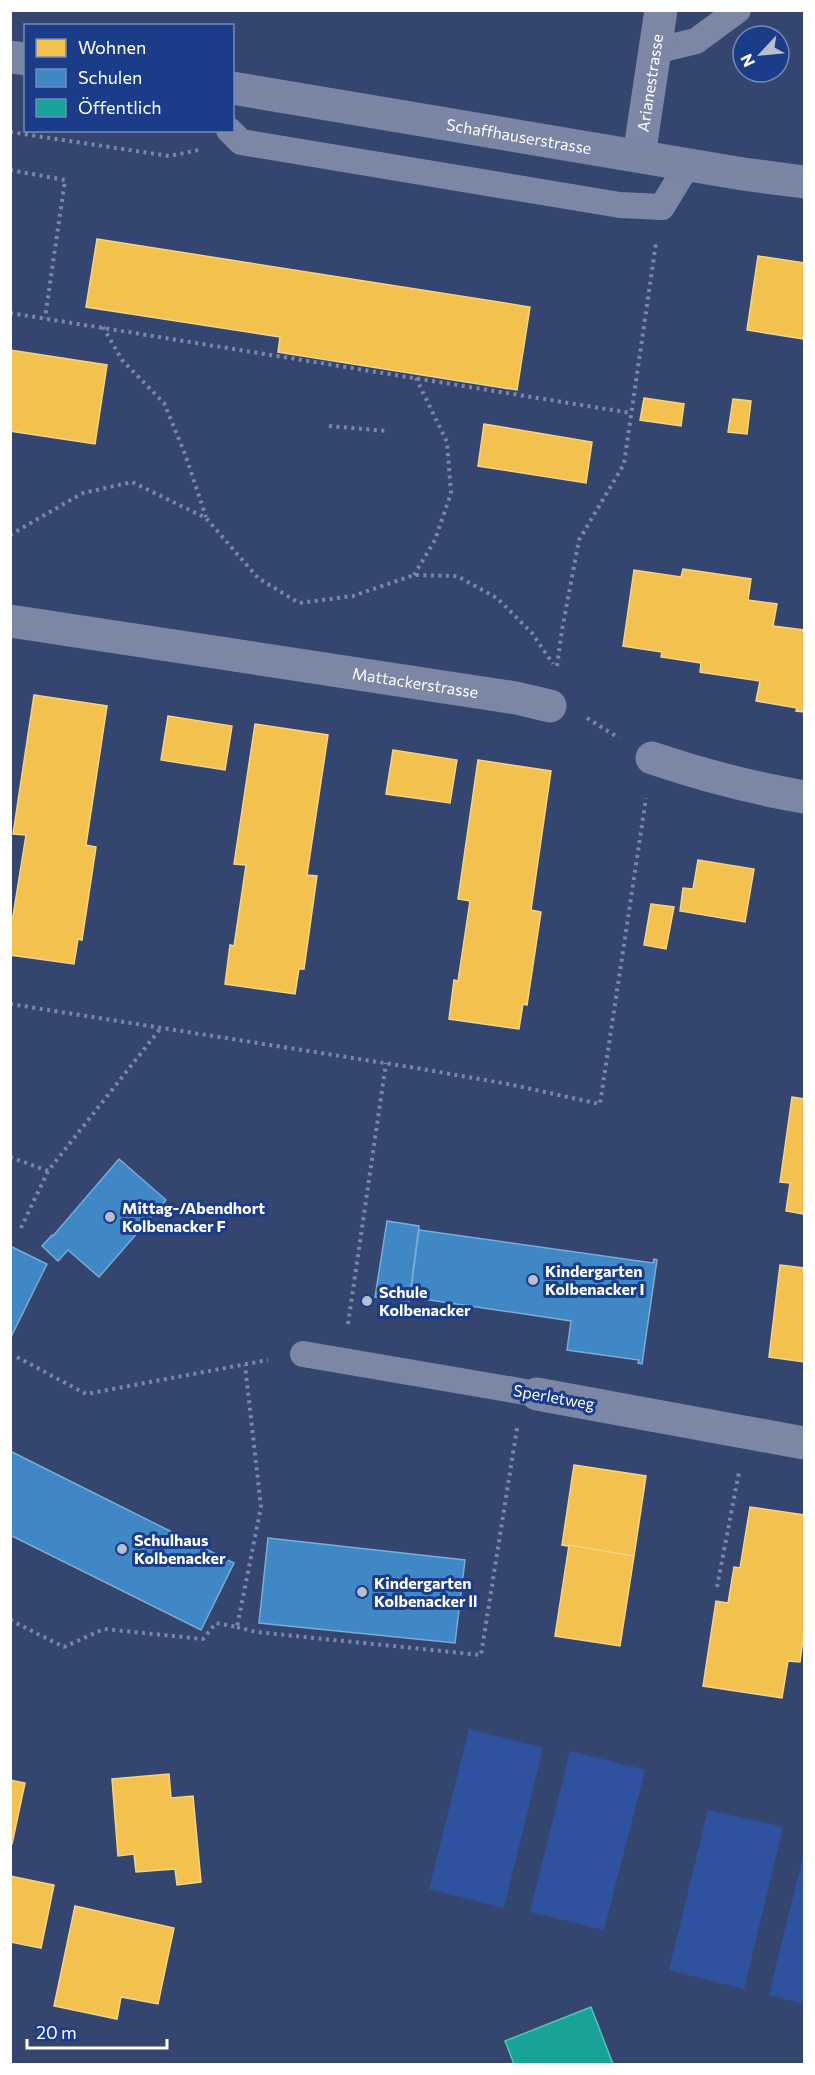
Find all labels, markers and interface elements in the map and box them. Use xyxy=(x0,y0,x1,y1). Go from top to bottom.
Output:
legend xyxy=(24,24,234,132)
north arrow xyxy=(731,24,791,84)
street label: Arianestrasse xyxy=(633,32,666,133)
text: Wohnen xyxy=(78,36,146,58)
text: N xyxy=(736,51,758,70)
text: Schulen xyxy=(78,66,142,88)
text: Öffentlich xyxy=(78,96,162,118)
street label: Schaffhauserstrasse xyxy=(445,114,593,157)
street label: Mattackerstrasse xyxy=(351,663,480,701)
place label: Mittag-/Abendhort Kolbenacker F xyxy=(122,1198,265,1235)
marker: Mittag-/Abendhort Kolbenacker F xyxy=(103,1210,117,1224)
place label: Kindergarten Kolbenacker I xyxy=(545,1261,645,1298)
marker: Kindergarten Kolbenacker I xyxy=(526,1273,540,1287)
place label: Schule Kolbenacker xyxy=(379,1282,471,1319)
marker: Schule Kolbenacker xyxy=(360,1294,374,1308)
street label: Sperletweg xyxy=(512,1380,597,1413)
place label: Schulhaus Kolbenacker xyxy=(134,1530,226,1567)
marker: Schulhaus Kolbenacker xyxy=(115,1542,129,1556)
place label: Kindergarten Kolbenacker ll xyxy=(374,1573,477,1610)
marker: Kindergarten Kolbenacker ll xyxy=(355,1585,369,1599)
scale bar xyxy=(27,2012,166,2050)
text: 20 m xyxy=(36,2021,77,2043)

